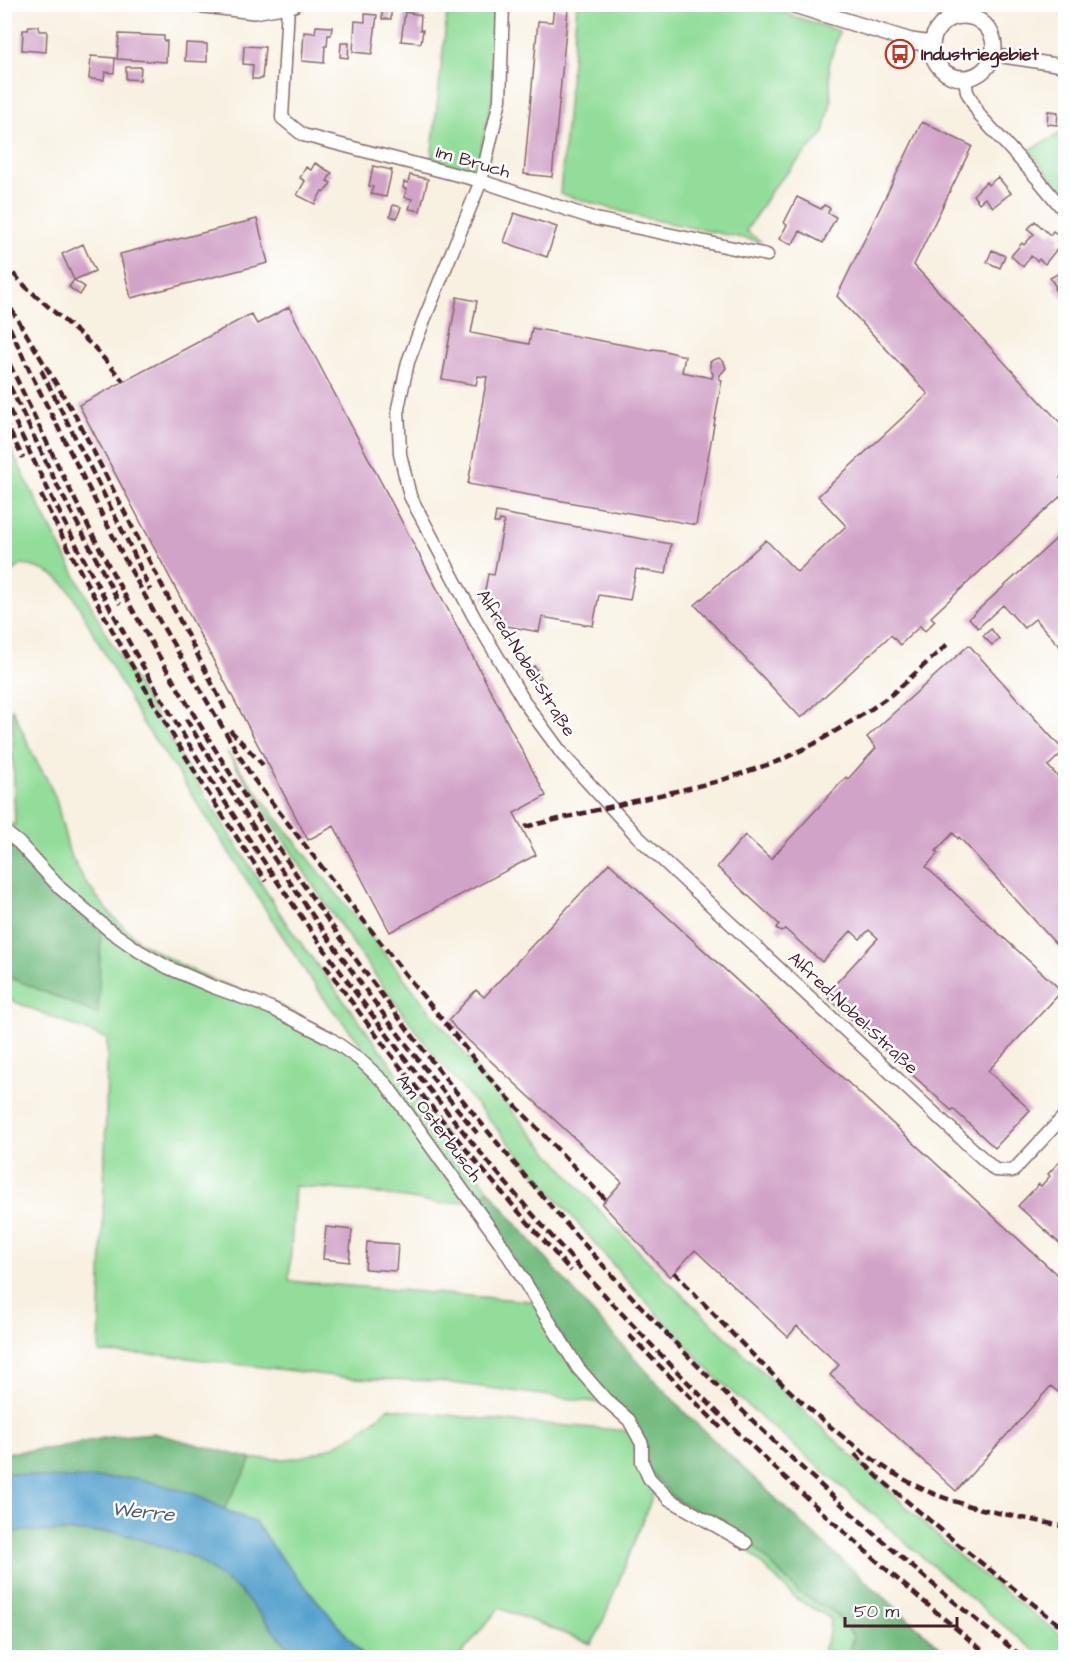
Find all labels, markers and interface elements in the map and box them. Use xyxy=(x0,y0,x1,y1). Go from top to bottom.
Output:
bus stop icon: Industriegebiet xyxy=(884,38,916,70)
place label: Industriegebiet xyxy=(921,42,1039,68)
street label: Im Bruch xyxy=(433,139,513,185)
street label: Alfred-Nobel-Straße xyxy=(470,584,582,742)
street label: Alfred-Nobel-Straße xyxy=(782,946,924,1080)
street label: Am Osterbusch xyxy=(390,1069,488,1187)
water label: Werre xyxy=(110,1495,177,1529)
scale bar xyxy=(845,1590,958,1628)
text: 50 m xyxy=(854,1599,899,1624)

